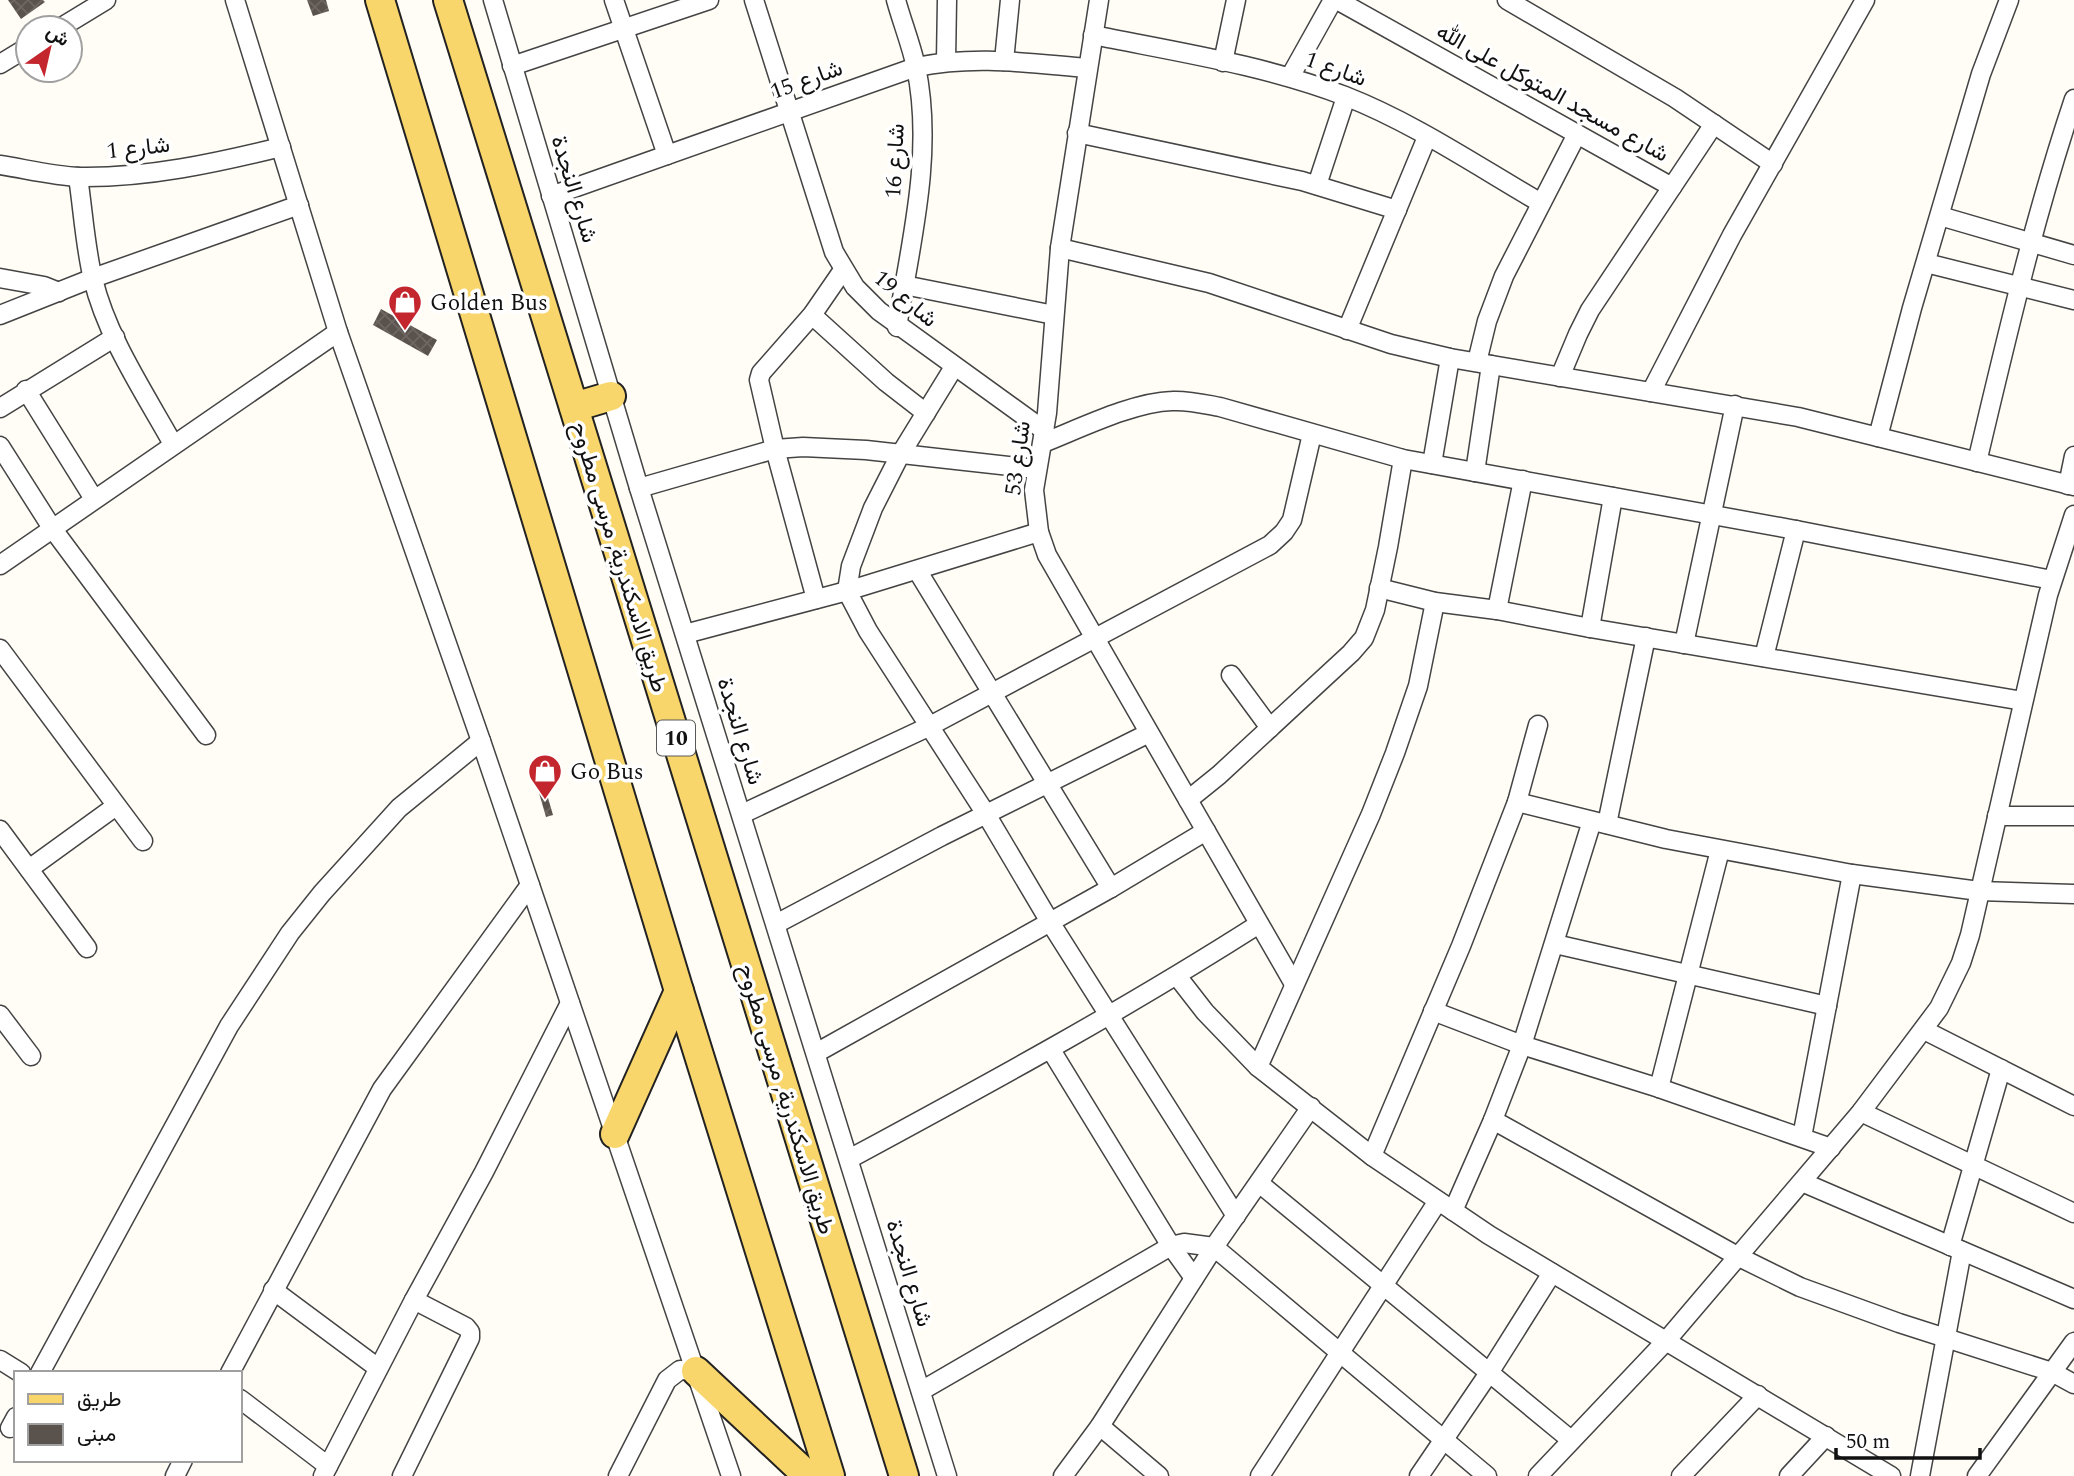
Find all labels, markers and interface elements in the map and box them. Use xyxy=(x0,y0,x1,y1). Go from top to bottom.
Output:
north arrow xyxy=(14,14,84,84)
street label: شارع مسجد المتوكل على الله xyxy=(1430,15,1675,172)
text: ش xyxy=(40,18,75,55)
street label: شارع 1 xyxy=(1300,42,1371,97)
street label: شارع 15 xyxy=(765,51,848,110)
street label: شارع 16 xyxy=(876,123,915,199)
street label: شارع 1 xyxy=(105,128,172,169)
street label: شارع النجدة xyxy=(541,132,606,247)
street label: شارع 19 xyxy=(865,262,945,337)
shop icon: Golden Bus xyxy=(386,283,424,332)
place label: Golden Bus xyxy=(430,286,548,321)
street label: طريق الاسكندرية, مرسى مطروح xyxy=(561,418,676,697)
street label: شارع 53 xyxy=(996,419,1041,498)
street label: شارع النجدة xyxy=(707,674,772,789)
road number: 10 xyxy=(657,720,695,756)
shop icon: Go Bus xyxy=(526,752,564,801)
place label: Go Bus xyxy=(570,755,644,790)
street label: طريق الاسكندرية, مرسى مطروح xyxy=(728,960,843,1239)
street label: شارع النجدة xyxy=(876,1216,941,1331)
legend xyxy=(14,1371,242,1462)
text: طريق xyxy=(77,1384,122,1416)
scale bar xyxy=(1836,1416,1980,1460)
text: مبنى xyxy=(77,1419,116,1451)
text: 50 m xyxy=(1846,1426,1890,1458)

